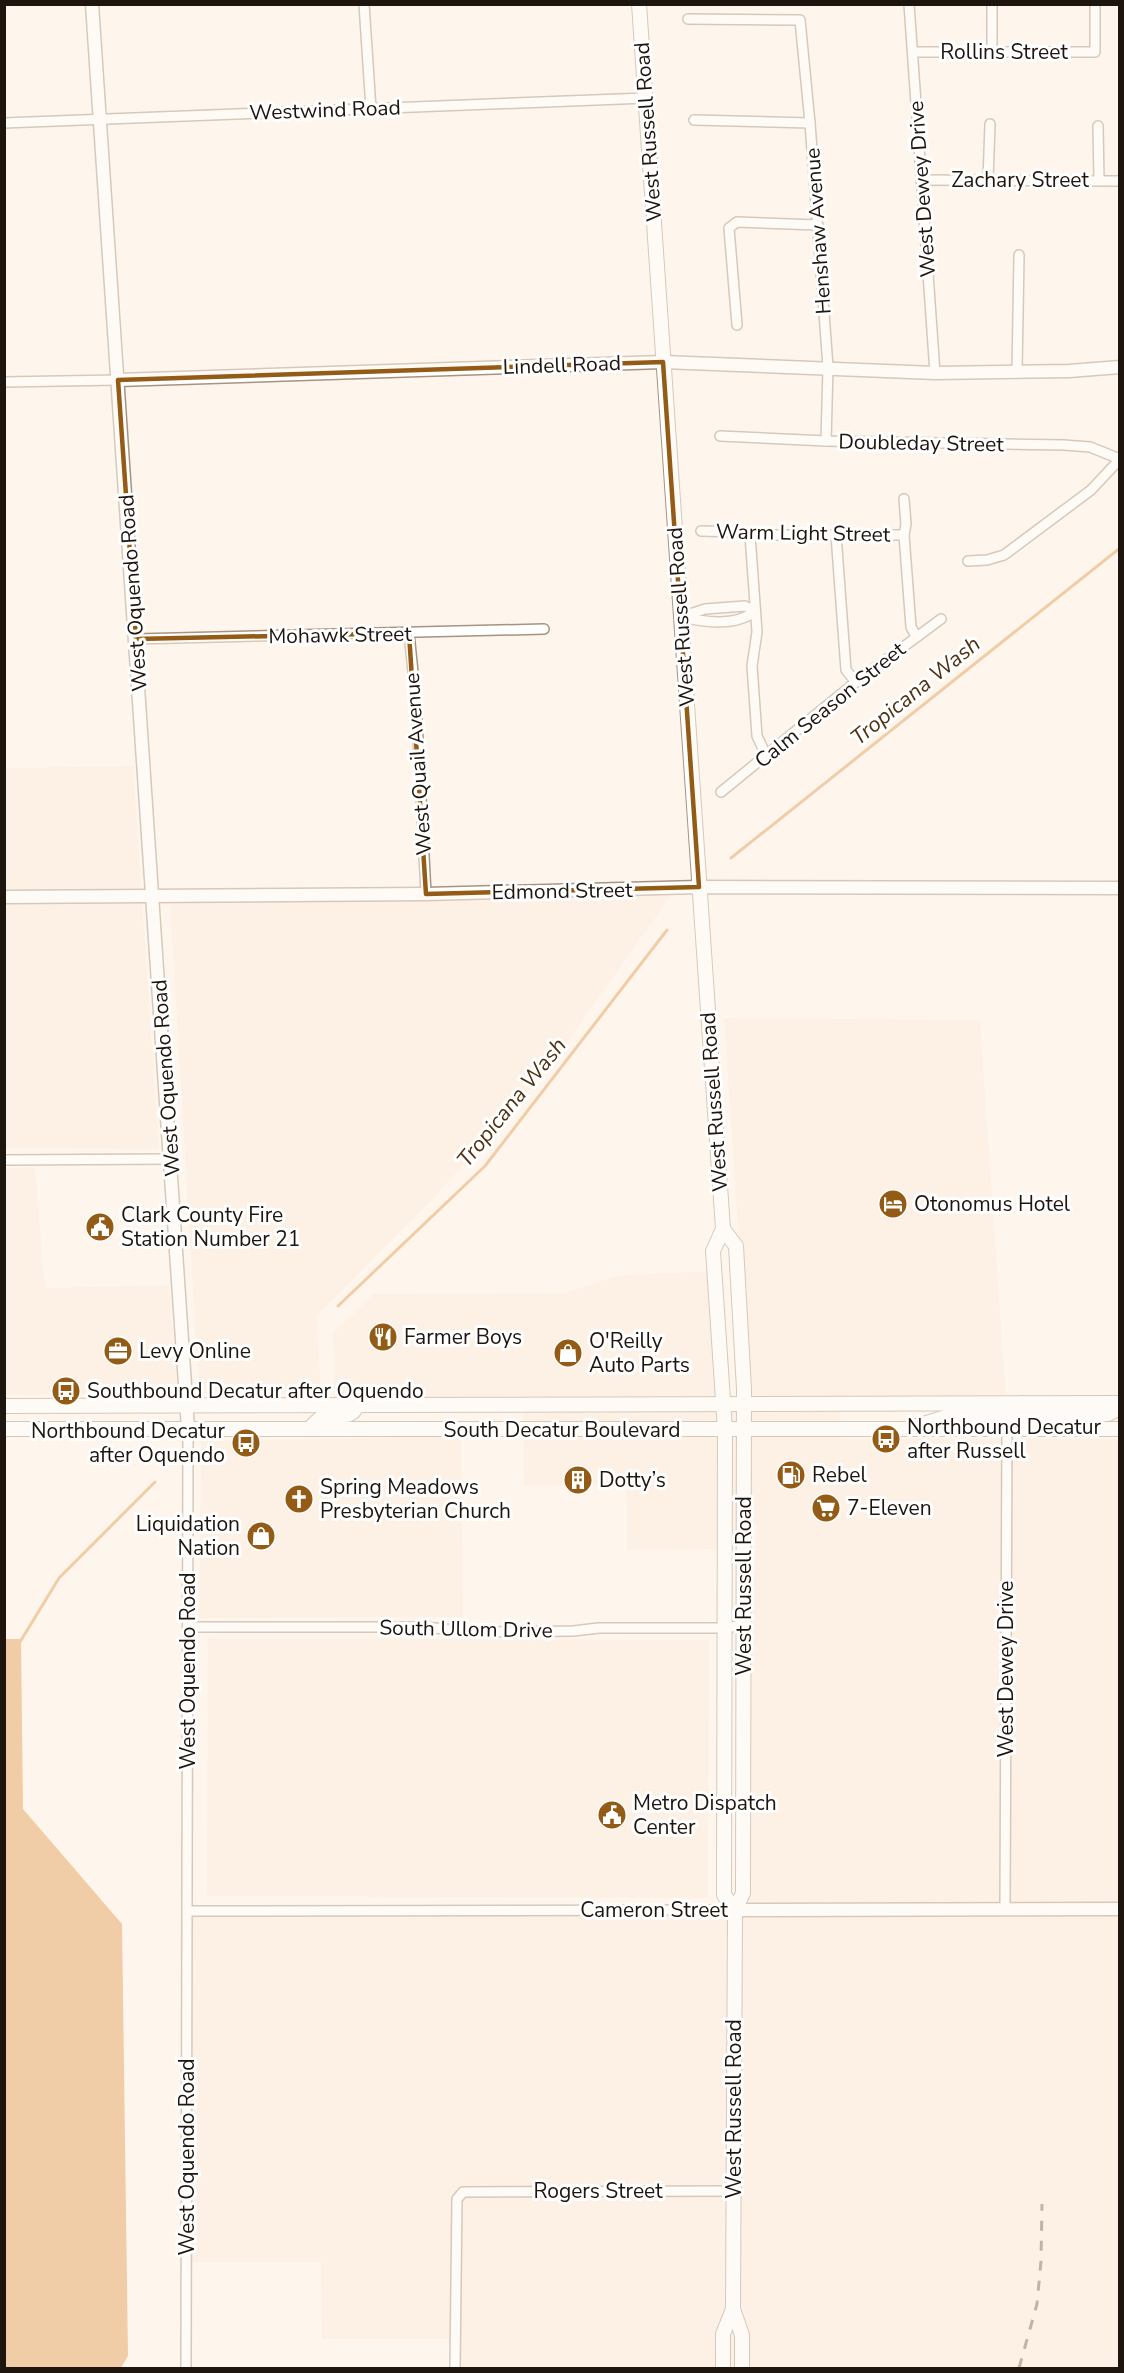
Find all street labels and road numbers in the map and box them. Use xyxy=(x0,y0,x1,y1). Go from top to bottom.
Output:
street label: Rollins Street xyxy=(940,38,1068,66)
street label: West Russell Road xyxy=(628,41,668,223)
street label: Westwind Road xyxy=(249,93,401,127)
street label: West Dewey Drive xyxy=(902,100,942,278)
street label: Henshaw Avenue xyxy=(798,147,838,315)
street label: Zachary Street xyxy=(951,166,1089,194)
street label: Lindell Road xyxy=(502,349,622,381)
street label: Doubleday Street xyxy=(838,428,1005,458)
street label: West Oquendo Road xyxy=(112,494,154,692)
street label: Warm Light Street xyxy=(716,517,891,549)
street label: West Russell Road xyxy=(661,526,701,708)
street label: Mohawk Street xyxy=(268,620,413,650)
street label: Calm Season Street xyxy=(749,635,912,774)
street label: West Quail Avenue xyxy=(398,672,438,856)
street label: Edmond Street xyxy=(491,876,633,906)
street label: West Oquendo Road xyxy=(145,979,187,1177)
street label: West Russell Road xyxy=(694,1011,734,1193)
street label: South Decatur Boulevard xyxy=(444,1416,680,1444)
street label: West Russell Road xyxy=(730,1496,758,1676)
street label: West Oquendo Road xyxy=(174,1572,202,1770)
street label: West Dewey Drive xyxy=(992,1581,1020,1757)
street label: South Ullom Drive xyxy=(379,1613,553,1645)
street label: Cameron Street xyxy=(580,1896,729,1924)
street label: West Russell Road xyxy=(720,2019,748,2199)
street label: West Oquendo Road xyxy=(173,2058,201,2256)
street label: Rogers Street xyxy=(533,2177,663,2205)

